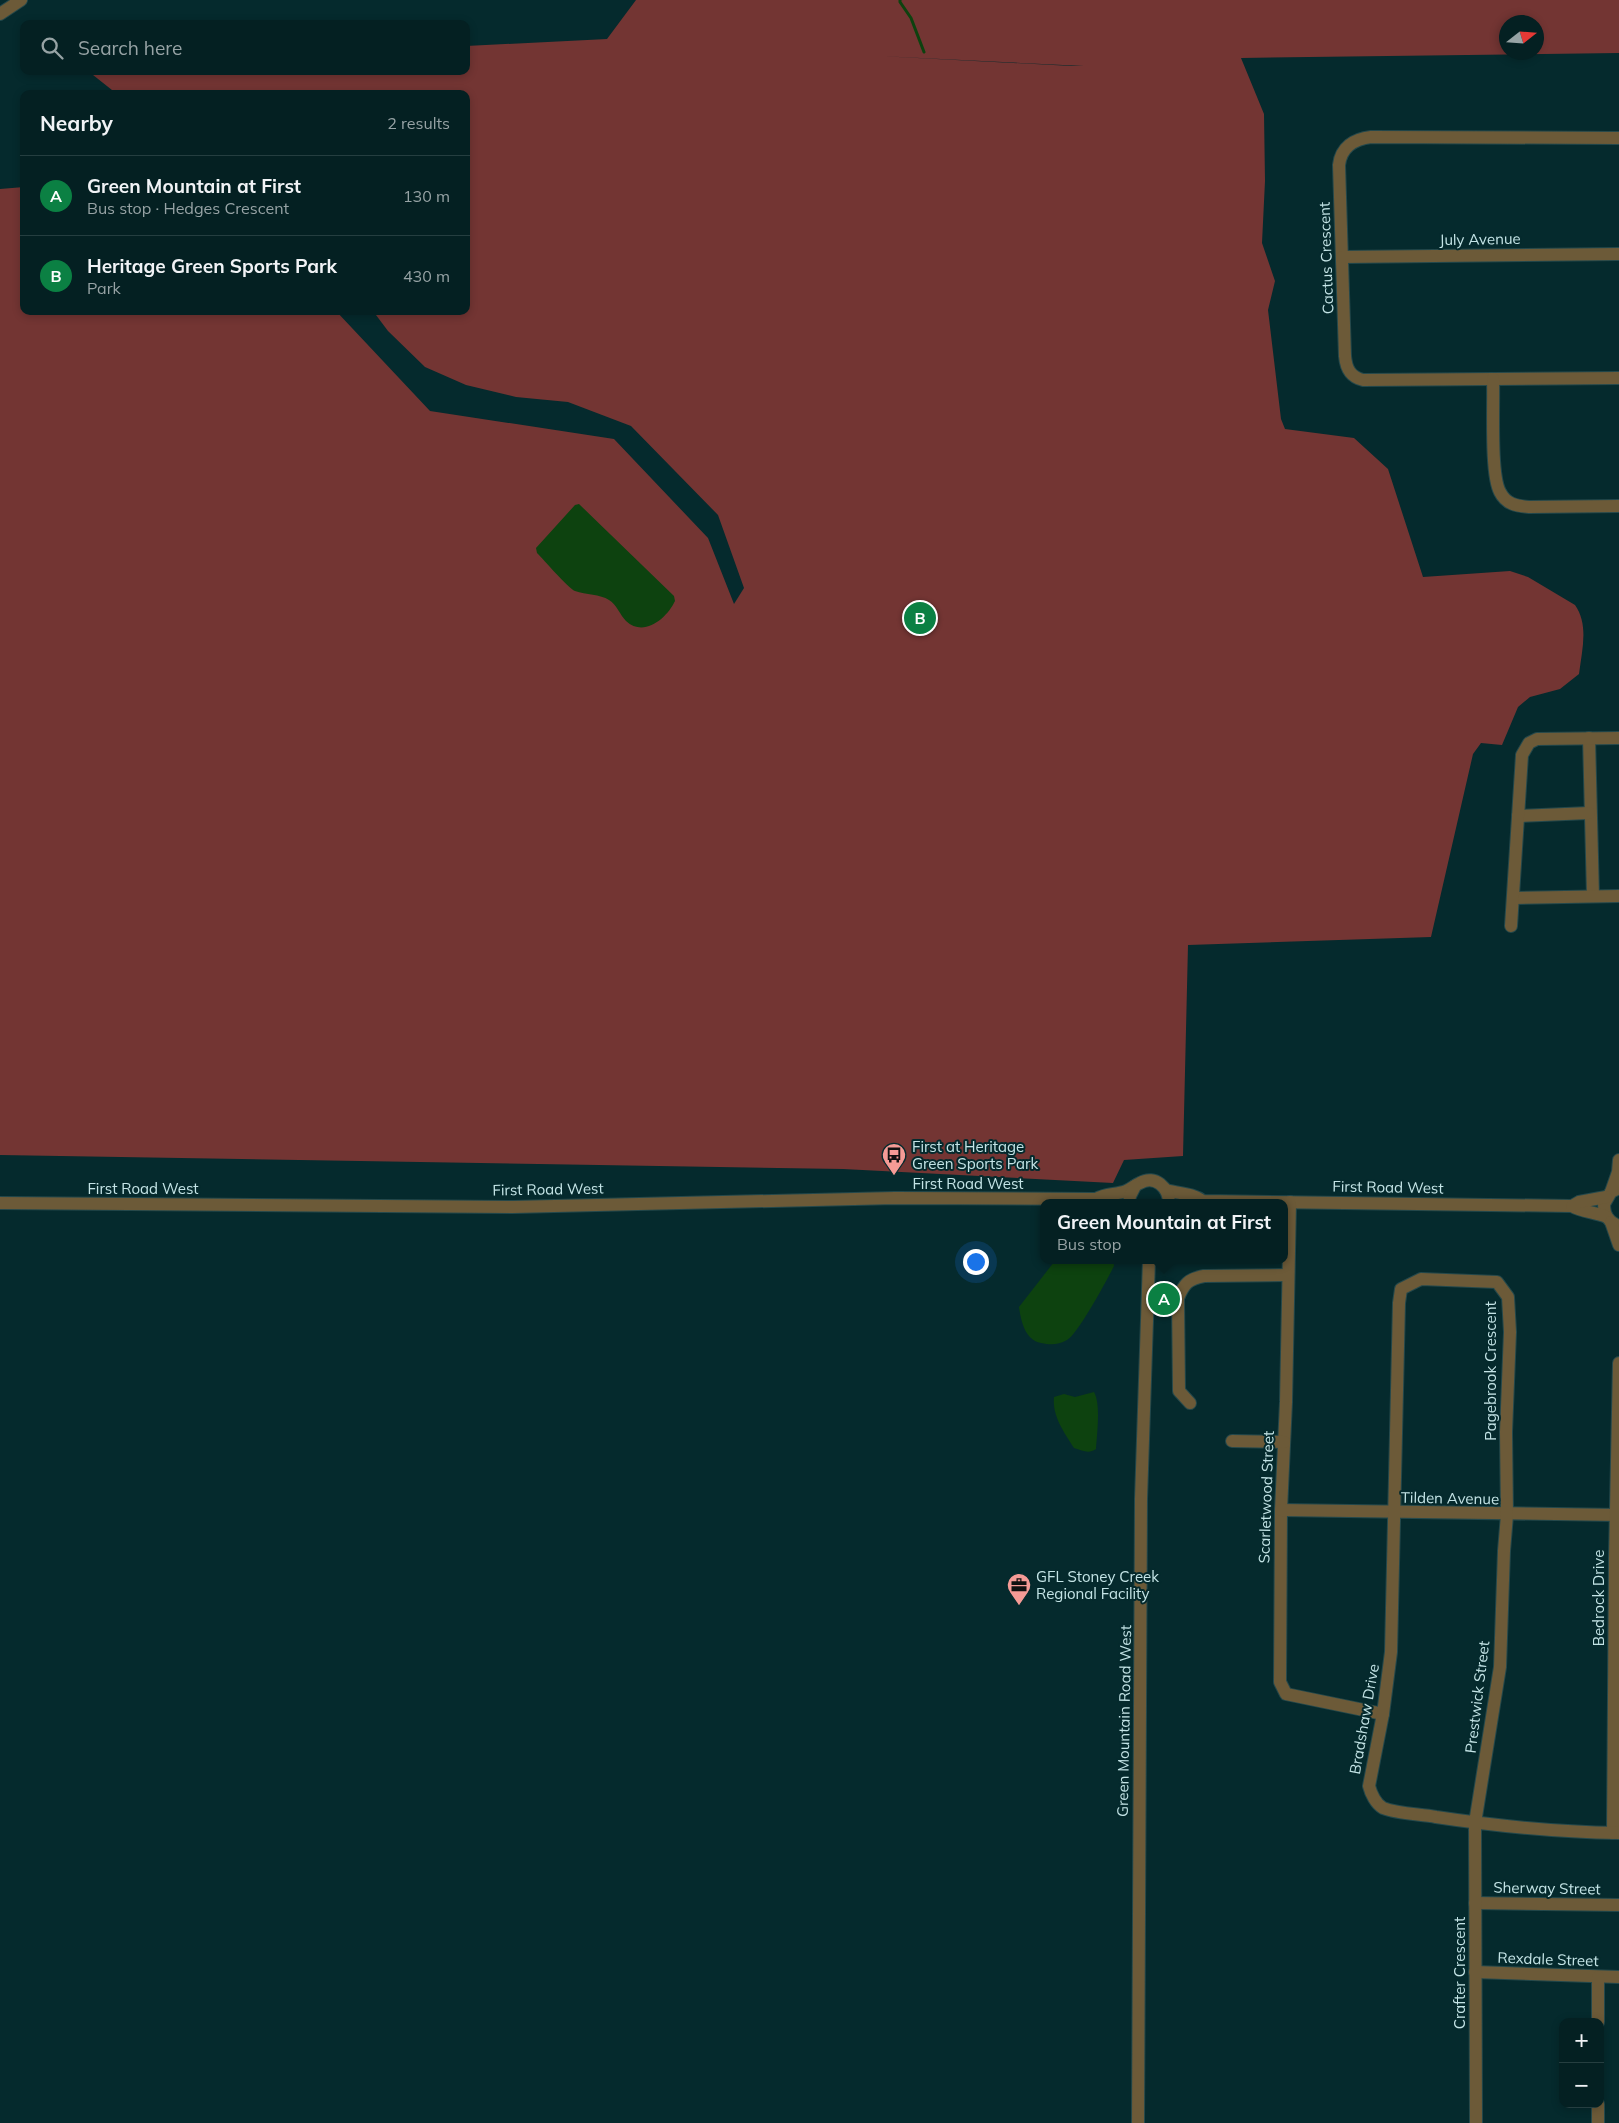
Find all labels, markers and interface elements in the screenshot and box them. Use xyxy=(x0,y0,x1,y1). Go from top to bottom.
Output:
north arrow xyxy=(1499,15,1544,60)
search box xyxy=(20,20,470,75)
icon: search xyxy=(38,34,66,62)
text: Search here xyxy=(78,36,182,60)
text: Nearby xyxy=(40,110,113,136)
text: 2 results xyxy=(387,113,450,133)
text: Green Mountain at First xyxy=(87,174,301,198)
text: A xyxy=(50,186,62,206)
text: 130 m xyxy=(403,186,450,206)
text: Bus stop · Hedges Crescent xyxy=(87,198,289,218)
street label: Cactus Crescent xyxy=(1315,202,1337,314)
street label: July Avenue xyxy=(1439,229,1521,249)
text: Heritage Green Sports Park xyxy=(87,254,337,278)
text: B xyxy=(50,266,62,286)
text: 430 m xyxy=(403,266,450,286)
text: Park xyxy=(87,278,121,298)
pin: B xyxy=(904,599,936,637)
place label: First at Heritage Green Sports Park xyxy=(912,1137,1039,1173)
bus stop icon: First at Heritage Green Sports Park xyxy=(881,1142,907,1176)
street label: First Road West xyxy=(912,1174,1024,1193)
street label: First Road West xyxy=(1332,1177,1444,1197)
street label: First Road West xyxy=(87,1179,199,1198)
street label: First Road West xyxy=(492,1179,604,1199)
popup xyxy=(1040,1199,1288,1264)
text: Green Mountain at First xyxy=(1057,1210,1271,1234)
text: Bus stop xyxy=(1057,1234,1121,1254)
your location xyxy=(963,1249,989,1275)
pin: A xyxy=(1148,1280,1180,1318)
street label: Pagebrook Crescent xyxy=(1481,1301,1500,1441)
street label: Scarletwood Street xyxy=(1254,1430,1278,1564)
street label: Tilden Avenue xyxy=(1401,1488,1499,1508)
street label: Bedrock Drive xyxy=(1589,1550,1608,1646)
place label: GFL Stoney Creek Regional Facility xyxy=(1036,1567,1159,1603)
office icon: GFL Stoney Creek Regional Facility xyxy=(1006,1572,1032,1606)
street label: Green Mountain Road West xyxy=(1113,1625,1135,1817)
street label: Prestwick Street xyxy=(1461,1640,1493,1754)
street label: Bradshaw Drive xyxy=(1345,1662,1383,1776)
street label: Sherway Street xyxy=(1493,1878,1601,1898)
street label: Crafter Crescent xyxy=(1450,1917,1469,2029)
street label: Rexdale Street xyxy=(1497,1948,1599,1970)
map controls xyxy=(1559,2018,1604,2108)
button: + xyxy=(1559,2018,1604,2063)
button: − xyxy=(1559,2063,1604,2108)

